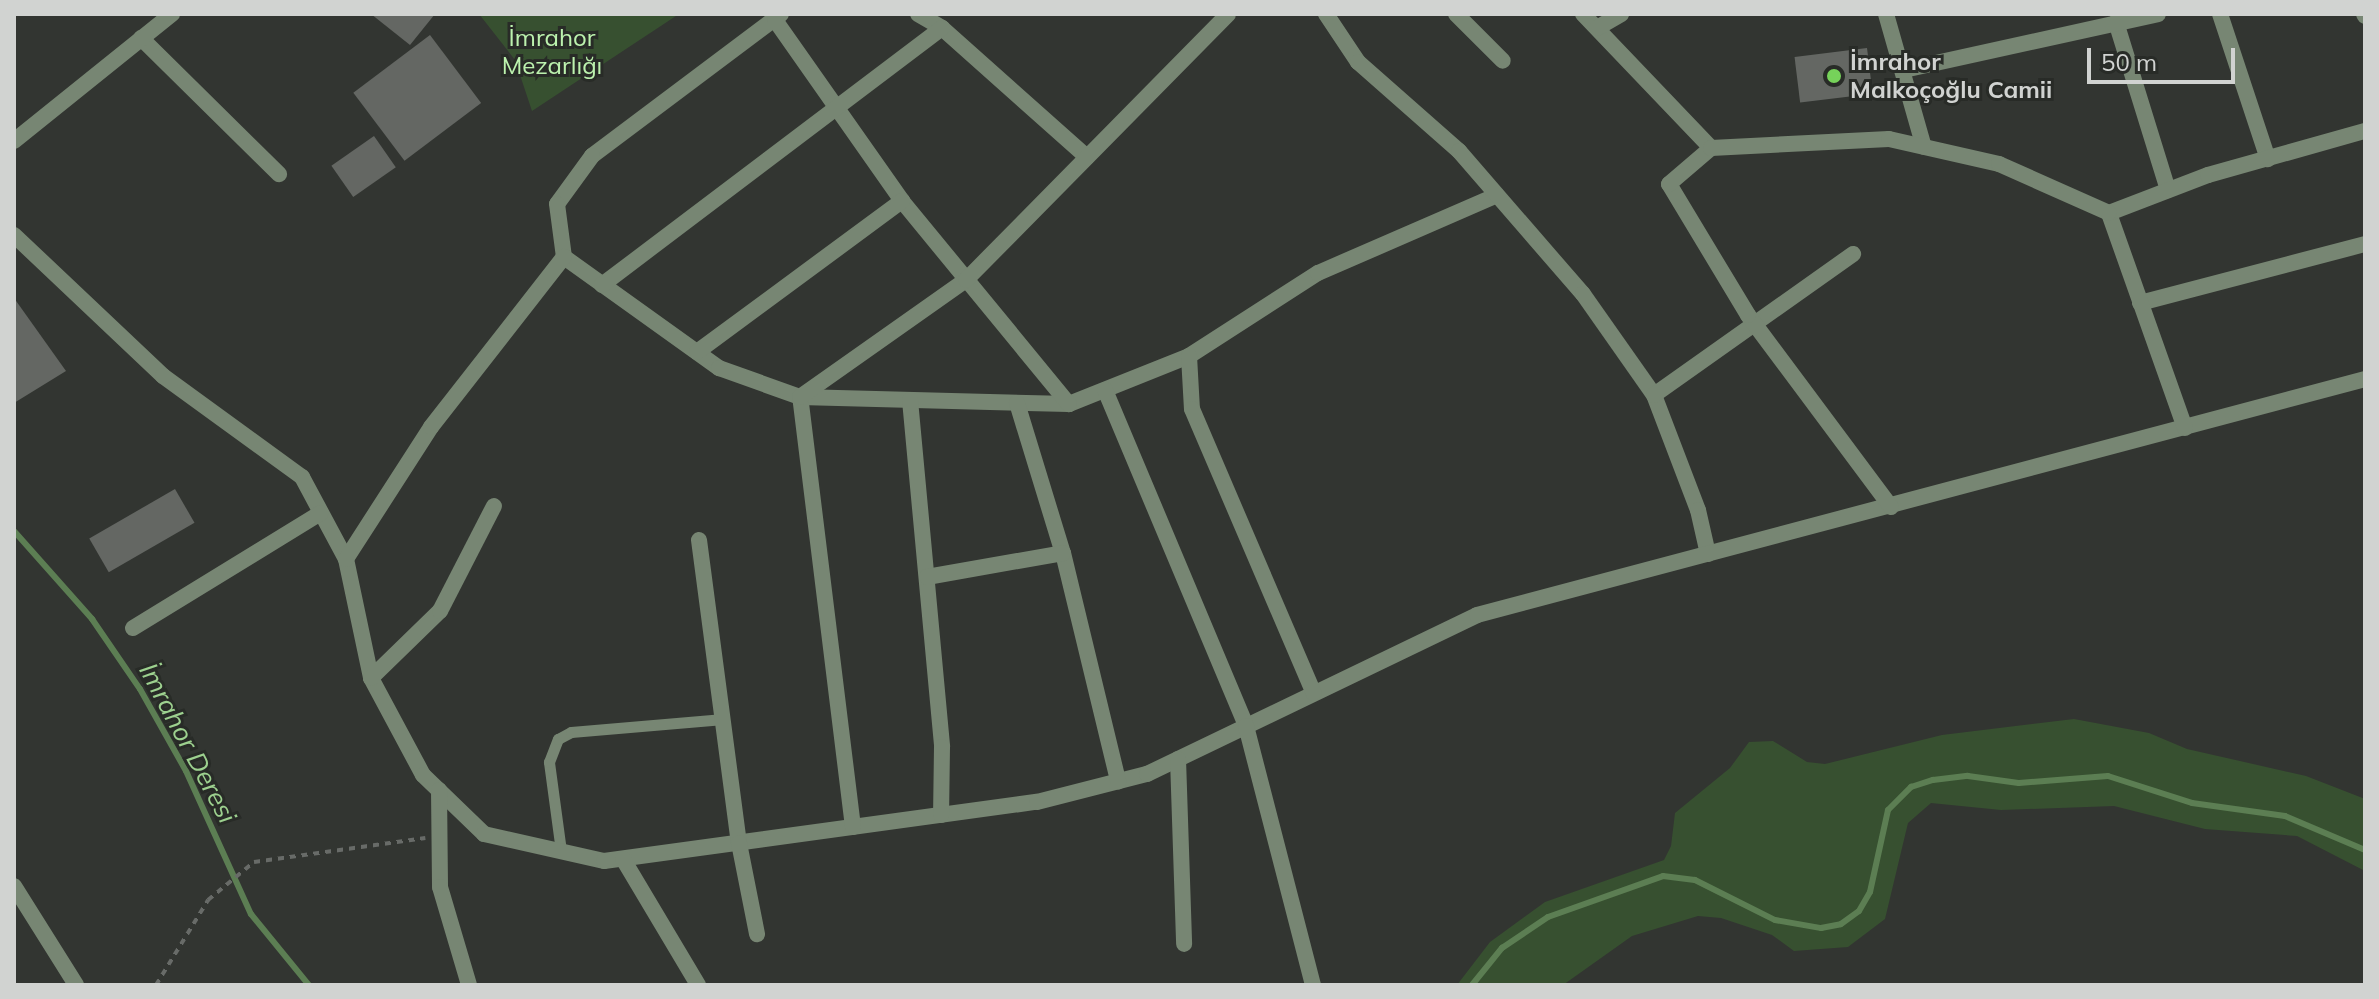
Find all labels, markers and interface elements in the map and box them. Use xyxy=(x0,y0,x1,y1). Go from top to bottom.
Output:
park label: İmrahor Mezarlığı xyxy=(502,24,602,80)
scale bar xyxy=(2091,32,2239,82)
text: 50 m xyxy=(2101,47,2157,77)
place label: İmrahor Malkoçoğlu Camii xyxy=(1850,48,2052,104)
marker: İmrahor Malkoçoğlu Camii xyxy=(1825,67,1843,85)
water label: İmrahor Deresi xyxy=(133,658,243,828)

